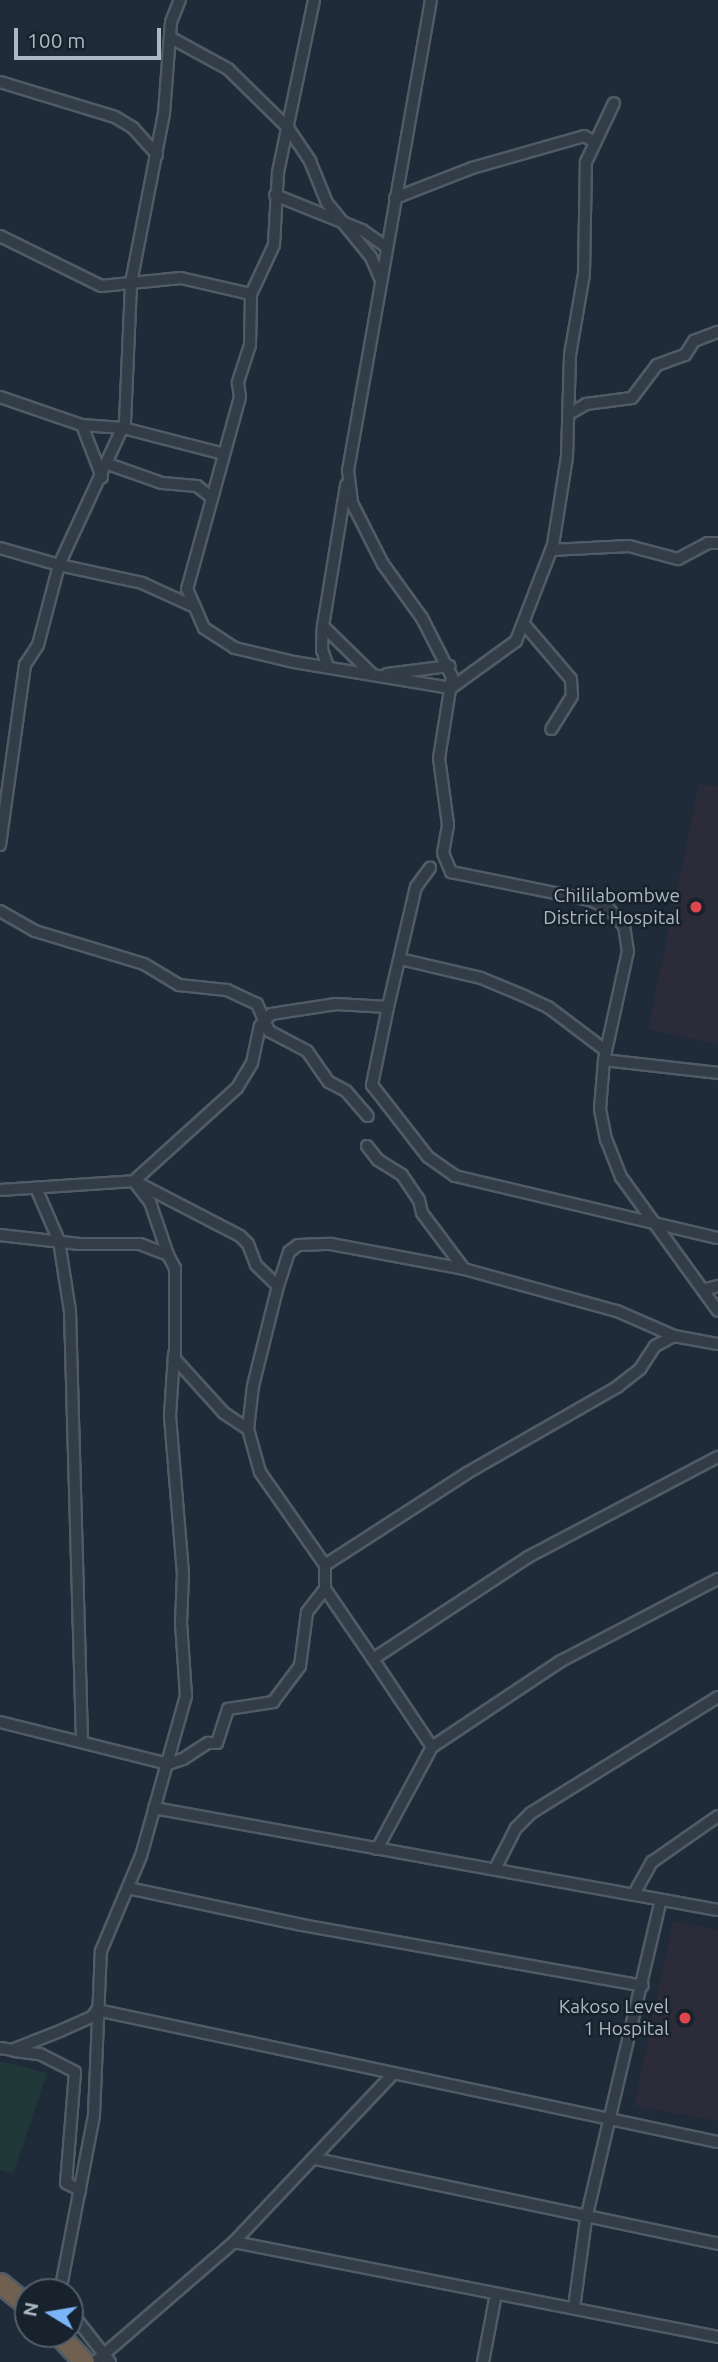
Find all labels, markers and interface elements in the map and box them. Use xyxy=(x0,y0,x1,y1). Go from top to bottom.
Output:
scale bar xyxy=(18,14,164,58)
text: 100 m xyxy=(27,28,85,52)
place label: Chililabombwe District Hospital xyxy=(543,885,680,929)
marker: Chililabombwe District Hospital xyxy=(686,897,706,917)
place label: Kakoso Level 1 Hospital xyxy=(559,1996,669,2040)
marker: Kakoso Level 1 Hospital xyxy=(675,2008,695,2028)
north arrow xyxy=(14,2278,84,2348)
text: N xyxy=(18,2300,43,2318)

